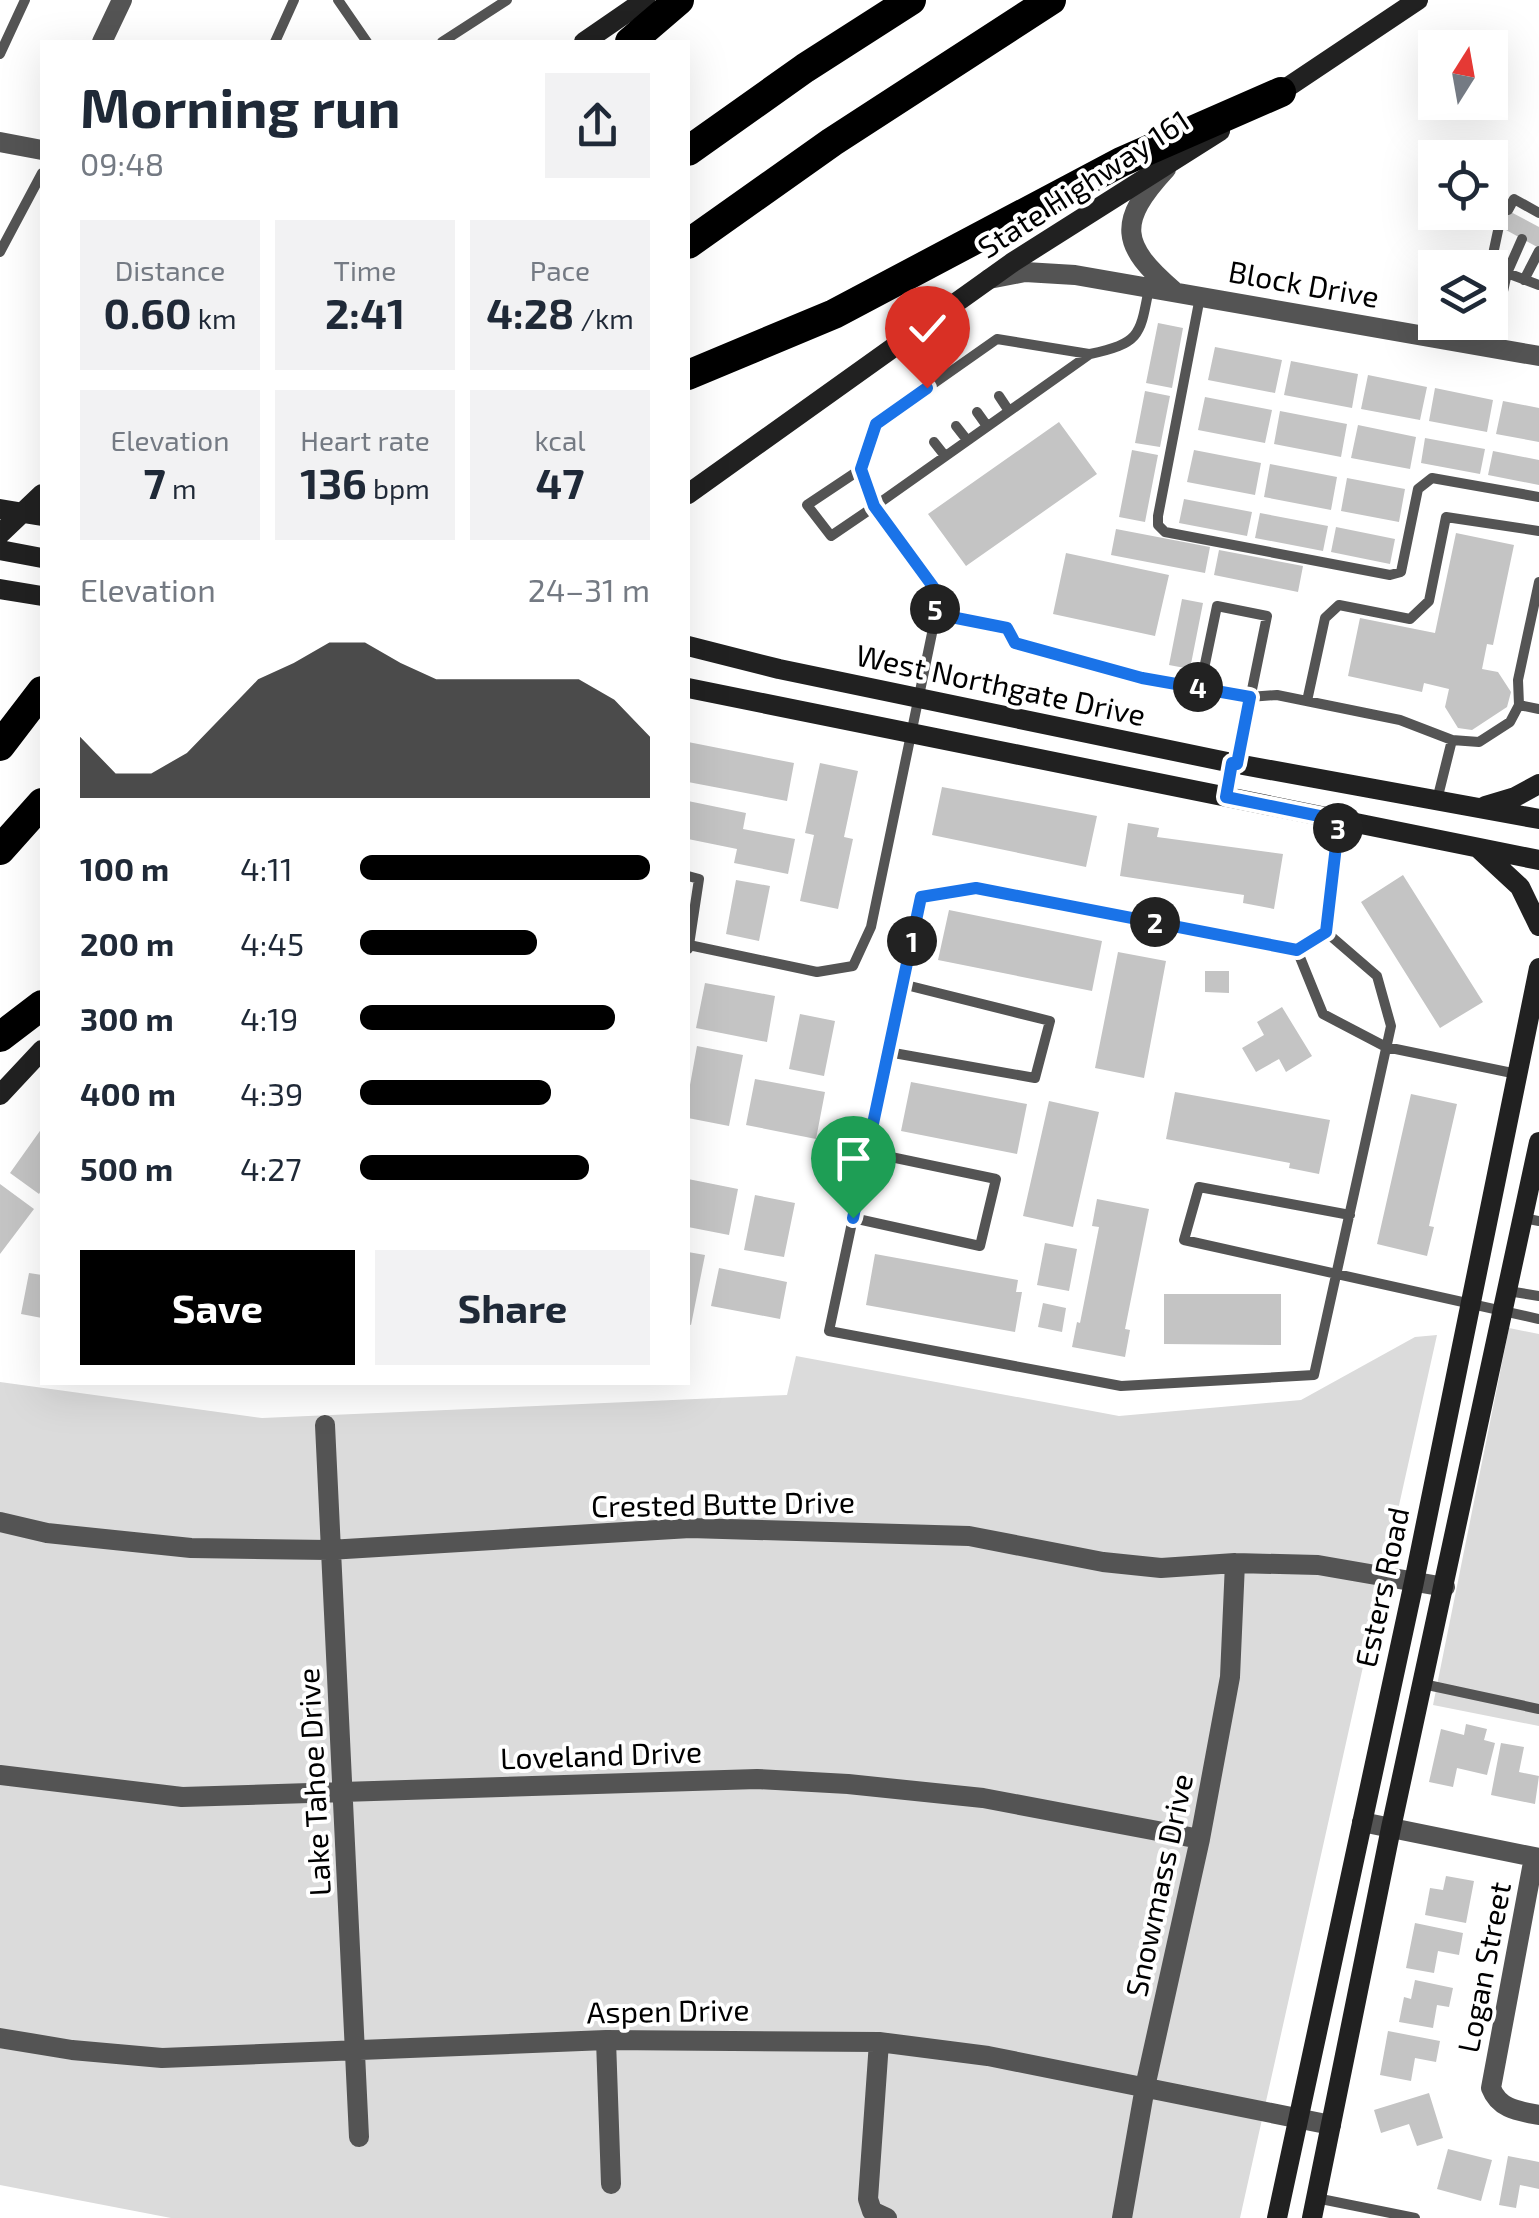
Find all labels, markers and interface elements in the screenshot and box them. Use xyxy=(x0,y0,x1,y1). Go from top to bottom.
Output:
north arrow xyxy=(1418,30,1508,120)
map controls xyxy=(1418,30,1508,340)
text: Morning run xyxy=(80,73,401,139)
button: share xyxy=(545,73,650,178)
street label: State Highway 161 xyxy=(971,101,1195,265)
button: locate xyxy=(1418,140,1508,230)
text: 09:48 xyxy=(80,144,164,182)
button: layers xyxy=(1418,250,1508,340)
street label: Block Drive xyxy=(1226,252,1382,314)
text: Distance xyxy=(115,253,225,287)
text: Time xyxy=(334,253,396,287)
text: Pace xyxy=(530,253,590,287)
pin xyxy=(885,286,970,389)
text: 0.60 xyxy=(103,287,192,337)
text: 2:41 xyxy=(325,287,405,337)
text: 4:28 xyxy=(486,287,574,337)
text: km xyxy=(192,301,237,335)
text: /km xyxy=(574,301,634,335)
icon: check xyxy=(900,301,955,356)
text: Elevation xyxy=(111,423,229,457)
text: Heart rate xyxy=(300,423,430,457)
text: kcal xyxy=(534,423,586,457)
text: 7 xyxy=(144,457,166,507)
text: 136 xyxy=(300,457,367,507)
text: 47 xyxy=(536,457,584,507)
text: m xyxy=(166,471,196,505)
text: bpm xyxy=(367,471,430,505)
text: Elevation xyxy=(80,570,216,608)
text: 24–31 m xyxy=(528,570,650,608)
pin: 5 xyxy=(910,584,960,634)
text: 5 xyxy=(927,592,943,626)
street label: West Northgate Drive xyxy=(853,636,1149,732)
pin: 4 xyxy=(1173,662,1223,712)
text: 4 xyxy=(1189,670,1207,704)
pin: 3 xyxy=(1313,803,1363,853)
text: 3 xyxy=(1330,811,1346,845)
text: 100 m xyxy=(80,849,169,887)
text: 4:11 xyxy=(240,849,293,887)
pin: 2 xyxy=(1130,897,1180,947)
text: 2 xyxy=(1147,905,1163,939)
pin: 1 xyxy=(887,916,937,966)
text: 200 m xyxy=(80,924,174,962)
text: 4:45 xyxy=(240,924,304,962)
text: 1 xyxy=(906,924,918,958)
text: 300 m xyxy=(80,999,174,1037)
text: 4:19 xyxy=(240,999,298,1037)
text: 400 m xyxy=(80,1074,176,1112)
text: 4:39 xyxy=(240,1074,303,1112)
pin xyxy=(811,1116,896,1219)
icon: arrive xyxy=(826,1131,881,1186)
text: 500 m xyxy=(80,1149,173,1187)
text: 4:27 xyxy=(240,1149,302,1187)
button: Save xyxy=(80,1250,355,1365)
button: Share xyxy=(375,1250,650,1365)
street label: Crested Butte Drive xyxy=(591,1483,855,1523)
street label: Esters Road xyxy=(1346,1504,1416,1670)
street label: Lake Tahoe Drive xyxy=(289,1667,337,1897)
street label: Loveland Drive xyxy=(499,1732,703,1776)
street label: Snowmass Drive xyxy=(1117,1770,1199,2000)
street label: Logan Street xyxy=(1449,1879,1517,2055)
street label: Aspen Drive xyxy=(586,1991,750,2029)

